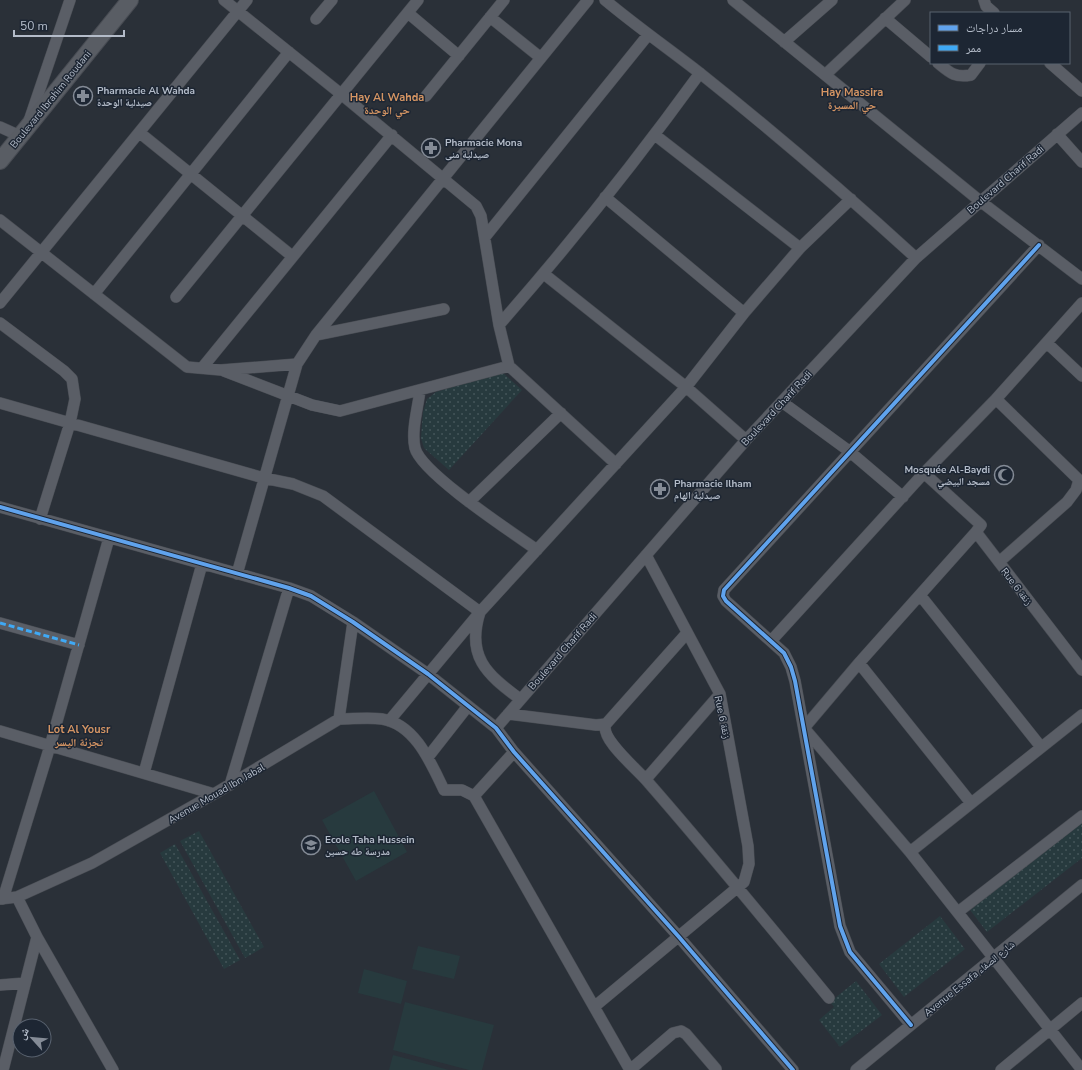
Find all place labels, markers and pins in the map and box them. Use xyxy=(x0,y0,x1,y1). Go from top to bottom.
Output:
place label: Pharmacie Al Wahda صيدلية الوحدة xyxy=(97,84,195,110)
pharmacy icon: Pharmacie Al Wahda صيدلية الوحدة xyxy=(72,85,94,107)
place label: Pharmacie Mona صيدلية منى xyxy=(445,136,522,162)
pharmacy icon: Pharmacie Mona صيدلية منى xyxy=(420,137,442,159)
place label: Mosquée Al-Baydi مسجد البيضي xyxy=(904,463,990,489)
mosque icon: Mosquée Al-Baydi مسجد البيضي xyxy=(993,464,1015,486)
place label: Pharmacie Ilham صيدلية الهام xyxy=(674,477,752,503)
pharmacy icon: Pharmacie Ilham صيدلية الهام xyxy=(649,478,671,500)
place label: Ecole Taha Hussein مدرسة طه حسين xyxy=(325,833,415,859)
school or university icon: Ecole Taha Hussein مدرسة طه حسين xyxy=(300,834,322,856)

